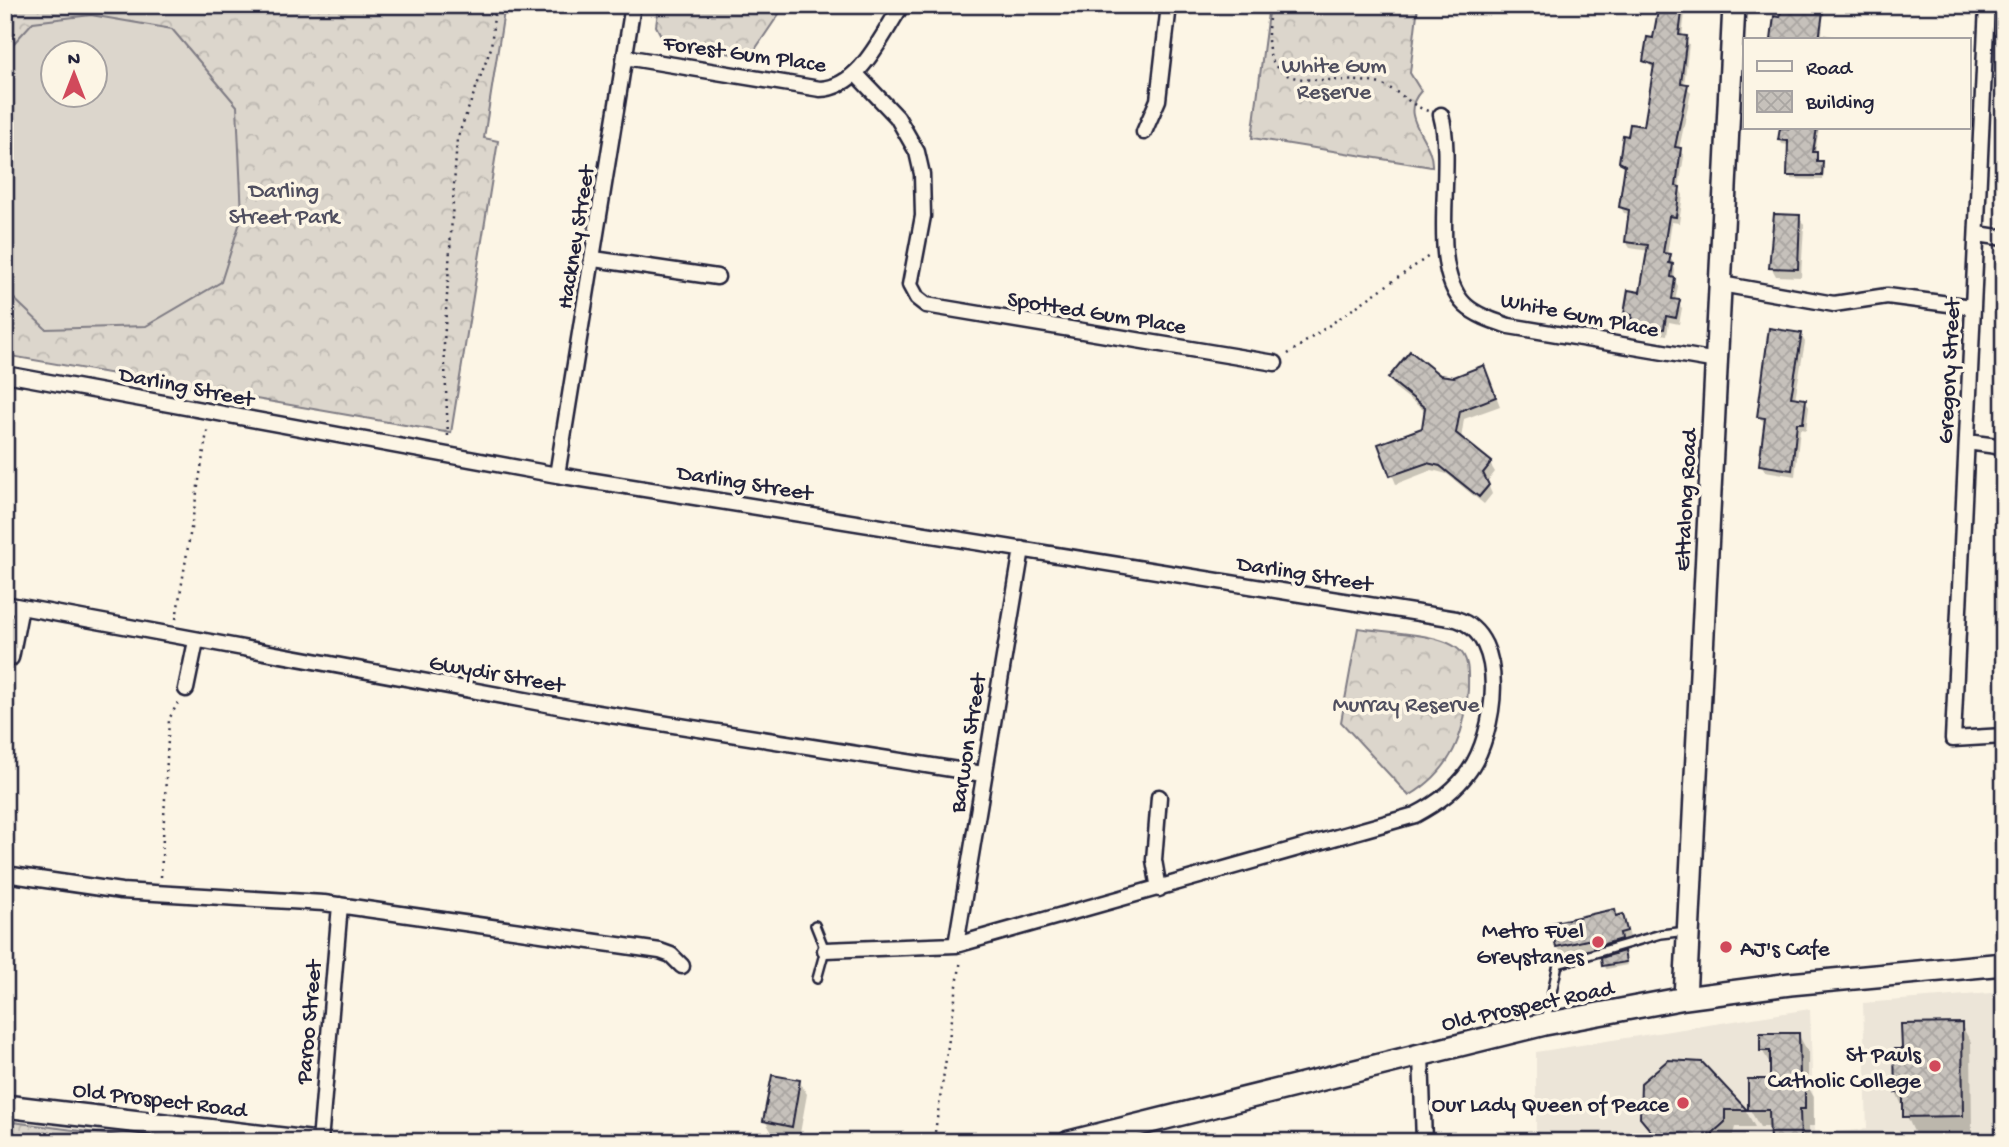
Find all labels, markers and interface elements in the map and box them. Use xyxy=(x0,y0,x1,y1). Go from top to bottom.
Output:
street label: Forest Gum Place xyxy=(660,31,829,80)
north arrow xyxy=(38,38,108,108)
legend xyxy=(1743,38,1970,130)
text: N xyxy=(68,49,80,72)
park label: White Gum Reserve xyxy=(1281,54,1387,107)
text: Road xyxy=(1806,58,1854,83)
text: Building xyxy=(1805,92,1875,117)
street label: Hackney Street xyxy=(553,162,602,311)
park label: Darling Street Park xyxy=(229,179,342,232)
street label: Spotted Gum Place xyxy=(1005,287,1189,342)
street label: White Gum Place xyxy=(1498,288,1662,345)
street label: Gregory Street xyxy=(1933,296,1968,445)
street label: Darling Street xyxy=(115,362,258,415)
street label: Ettalong Road xyxy=(1670,427,1705,572)
street label: Darling Street xyxy=(673,460,816,509)
street label: Darling Street xyxy=(1233,551,1376,600)
street label: Gwydir Street xyxy=(427,650,568,701)
street label: Barwon Street xyxy=(945,671,994,816)
park label: Murray Reserve xyxy=(1333,693,1481,720)
place label: Metro Fuel Greystanes xyxy=(1476,919,1585,972)
marker: Metro Fuel Greystanes xyxy=(1590,934,1606,950)
place label: AJ's Cafe xyxy=(1740,937,1831,964)
marker: AJ's Cafe xyxy=(1718,939,1734,955)
street label: Paroo Street xyxy=(292,958,329,1086)
street label: Old Prospect Road xyxy=(1439,976,1618,1039)
place label: St Pauls Catholic College xyxy=(1767,1043,1922,1096)
marker: St Pauls Catholic College xyxy=(1927,1058,1943,1074)
street label: Old Prospect Road xyxy=(71,1077,250,1126)
place label: Our Lady Queen of Peace xyxy=(1432,1093,1670,1120)
marker: Our Lady Queen of Peace xyxy=(1675,1095,1691,1111)

